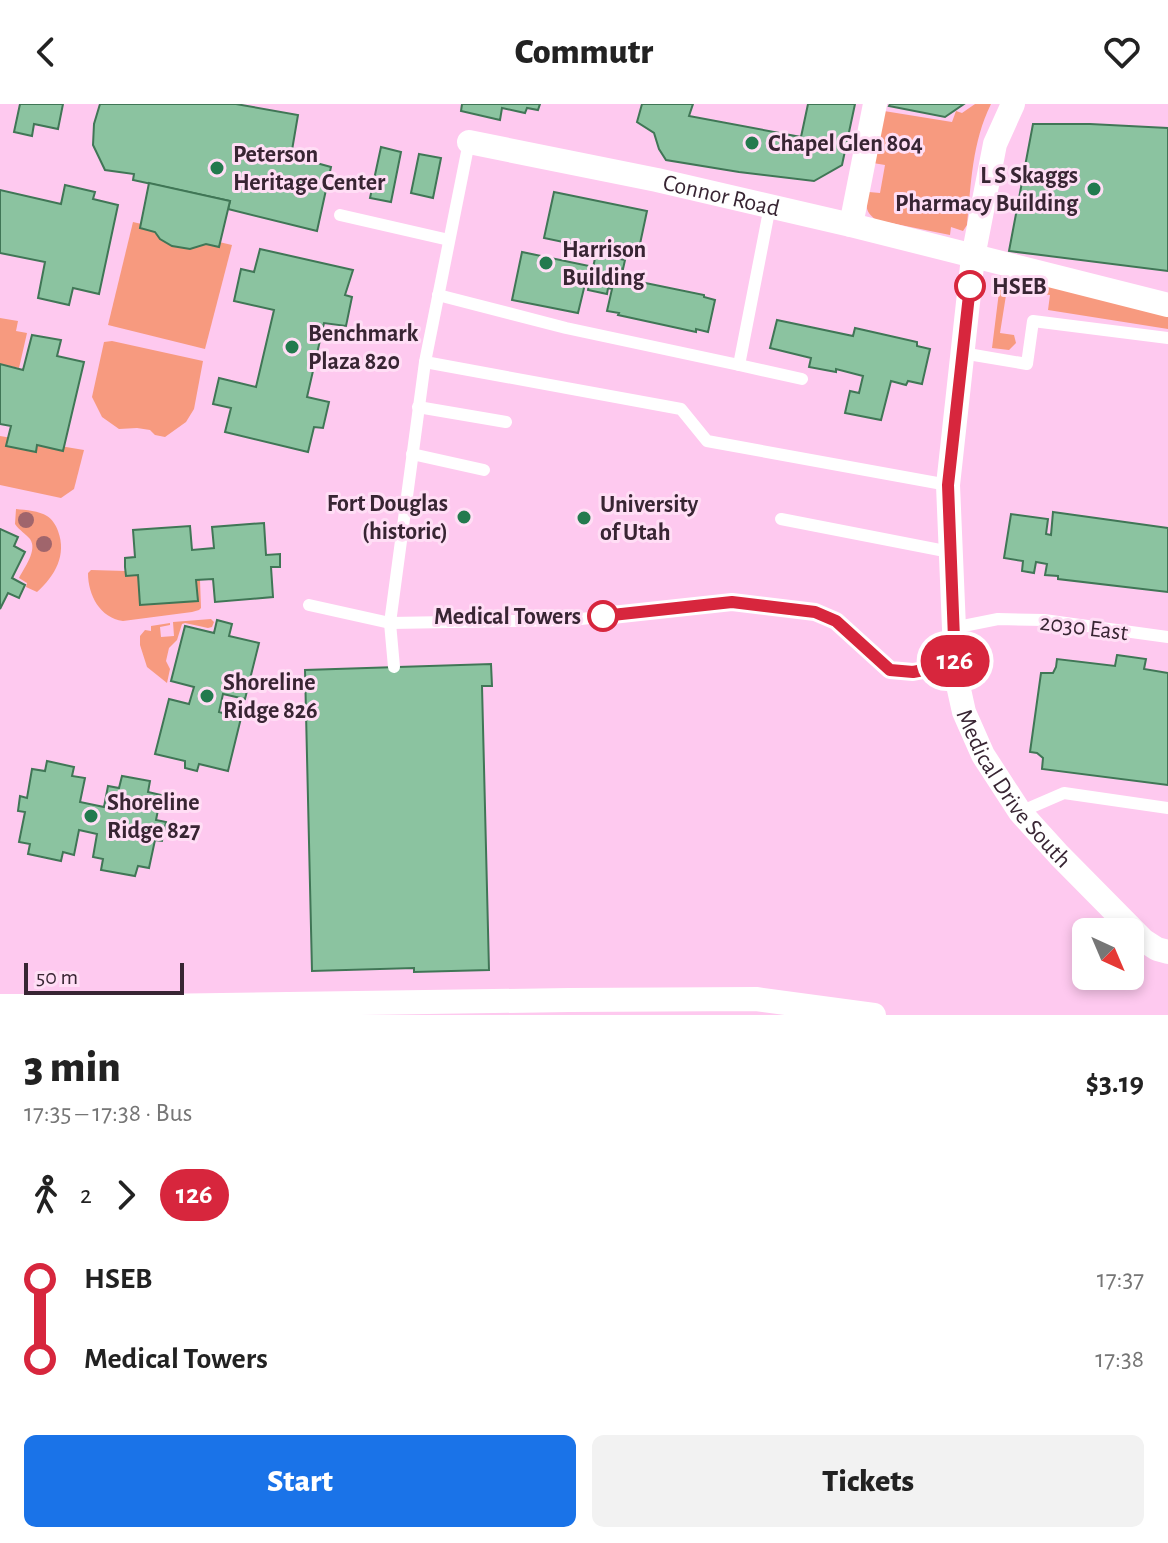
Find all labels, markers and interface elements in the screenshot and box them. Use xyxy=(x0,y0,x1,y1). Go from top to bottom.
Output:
icon: back xyxy=(24,30,68,74)
icon: heart xyxy=(1100,30,1144,74)
text: Commutr xyxy=(515,34,653,70)
place label: Chapel Glen 804 xyxy=(768,132,923,156)
marker: Chapel Glen 804 xyxy=(743,134,761,152)
place label: Peterson Heritage Center xyxy=(233,143,386,195)
marker: Peterson Heritage Center xyxy=(208,159,226,177)
place label: L S Skaggs Pharmacy Building xyxy=(895,164,1079,216)
street label: Connor Road xyxy=(661,171,782,221)
marker: L S Skaggs Pharmacy Building xyxy=(1085,180,1103,198)
place label: Harrison Building xyxy=(562,238,646,290)
marker: Harrison Building xyxy=(537,254,555,272)
marker: HSEB xyxy=(955,271,985,301)
place label: HSEB xyxy=(992,275,1047,299)
place label: Benchmark Plaza 820 xyxy=(308,322,418,374)
marker: Benchmark Plaza 820 xyxy=(283,338,301,356)
place label: Fort Douglas (historic) xyxy=(327,492,448,544)
place label: University of Utah xyxy=(600,493,699,545)
marker: Fort Douglas (historic) xyxy=(455,508,473,526)
marker: University of Utah xyxy=(575,509,593,527)
marker: Medical Towers xyxy=(588,601,618,631)
place label: Medical Towers xyxy=(434,605,581,629)
street label: 2030 East xyxy=(1038,611,1130,645)
line badge: 126 xyxy=(909,635,1001,687)
text: 126 xyxy=(937,647,973,675)
place label: Shoreline Ridge 826 xyxy=(223,671,318,723)
marker: Shoreline Ridge 826 xyxy=(198,687,216,705)
street label: Medical Drive South xyxy=(951,706,1075,873)
place label: Shoreline Ridge 827 xyxy=(107,791,200,843)
marker: Shoreline Ridge 827 xyxy=(82,807,100,825)
north arrow xyxy=(1072,918,1144,990)
map controls xyxy=(1072,918,1144,990)
scale bar xyxy=(24,959,184,995)
text: 50 m xyxy=(36,966,78,988)
text: 3 min xyxy=(24,1046,121,1090)
text: $3.19 xyxy=(1085,1068,1144,1098)
text: 17:35 – 17:38 · Bus xyxy=(24,1100,192,1126)
icon: walk xyxy=(24,1173,68,1217)
icon: forward xyxy=(104,1173,148,1217)
text: 126 xyxy=(176,1181,213,1209)
text: 2 xyxy=(80,1182,92,1208)
text: HSEB xyxy=(84,1264,152,1294)
text: 17:37 xyxy=(1097,1266,1144,1292)
text: Medical Towers xyxy=(84,1344,268,1374)
text: 17:38 xyxy=(1095,1346,1144,1372)
button: Start xyxy=(24,1435,576,1527)
button: Tickets xyxy=(592,1435,1144,1527)

